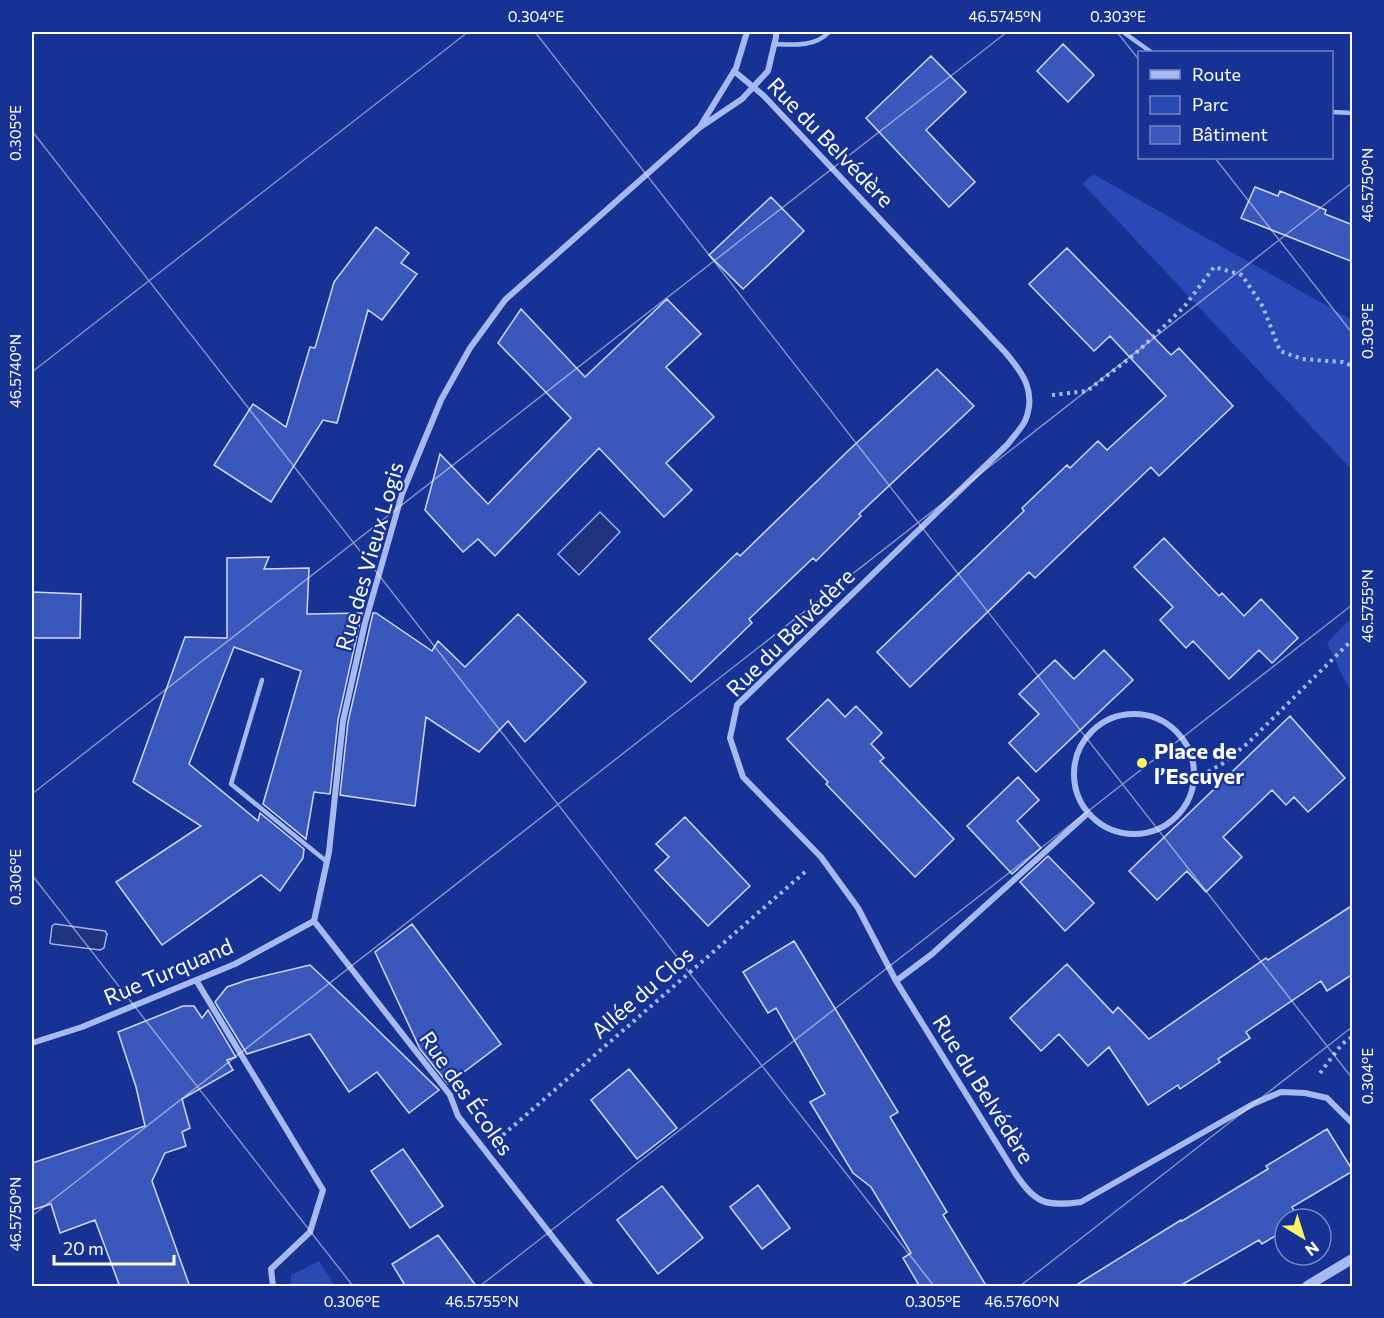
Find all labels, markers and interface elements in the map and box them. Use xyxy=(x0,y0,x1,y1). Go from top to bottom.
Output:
text: 0.304°E xyxy=(508,7,564,25)
text: 46.5745°N xyxy=(968,7,1042,25)
text: 0.303°E xyxy=(1090,7,1146,25)
legend xyxy=(1138,51,1333,159)
text: Route xyxy=(1192,63,1241,85)
street label: Rue du Belvédère xyxy=(762,71,900,213)
text: Parc xyxy=(1192,93,1229,115)
text: 0.305°E xyxy=(6,105,24,161)
text: Bâtiment xyxy=(1192,123,1268,145)
text: 46.5750°N xyxy=(1358,148,1376,222)
text: 0.303°E xyxy=(1358,303,1376,359)
text: 46.5740°N xyxy=(6,334,24,408)
street label: Rue des Vieux Logis xyxy=(329,458,409,654)
street label: Rue du Belvédère xyxy=(720,562,860,702)
text: 46.5755°N xyxy=(1358,569,1376,643)
place label: Place de l’Escuyer xyxy=(1154,737,1244,789)
marker: Place de l’Escuyer xyxy=(1135,756,1149,770)
text: 0.306°E xyxy=(6,849,24,905)
street label: Rue Turquand xyxy=(99,932,237,1010)
street label: Allée du Clos xyxy=(585,940,699,1044)
street label: Rue du Belvédère xyxy=(927,1010,1041,1168)
street label: Rue des Écoles xyxy=(414,1026,520,1160)
text: 0.304°E xyxy=(1358,1048,1376,1104)
text: 46.5750°N xyxy=(6,1177,24,1251)
north arrow xyxy=(1273,1207,1333,1267)
scale bar xyxy=(54,1228,174,1266)
text: 20 m xyxy=(63,1237,104,1259)
text: N xyxy=(1302,1238,1323,1260)
text: 0.306°E xyxy=(324,1292,380,1310)
text: 46.5755°N xyxy=(445,1292,519,1310)
text: 0.305°E xyxy=(905,1292,961,1310)
text: 46.5760°N xyxy=(984,1292,1060,1310)

